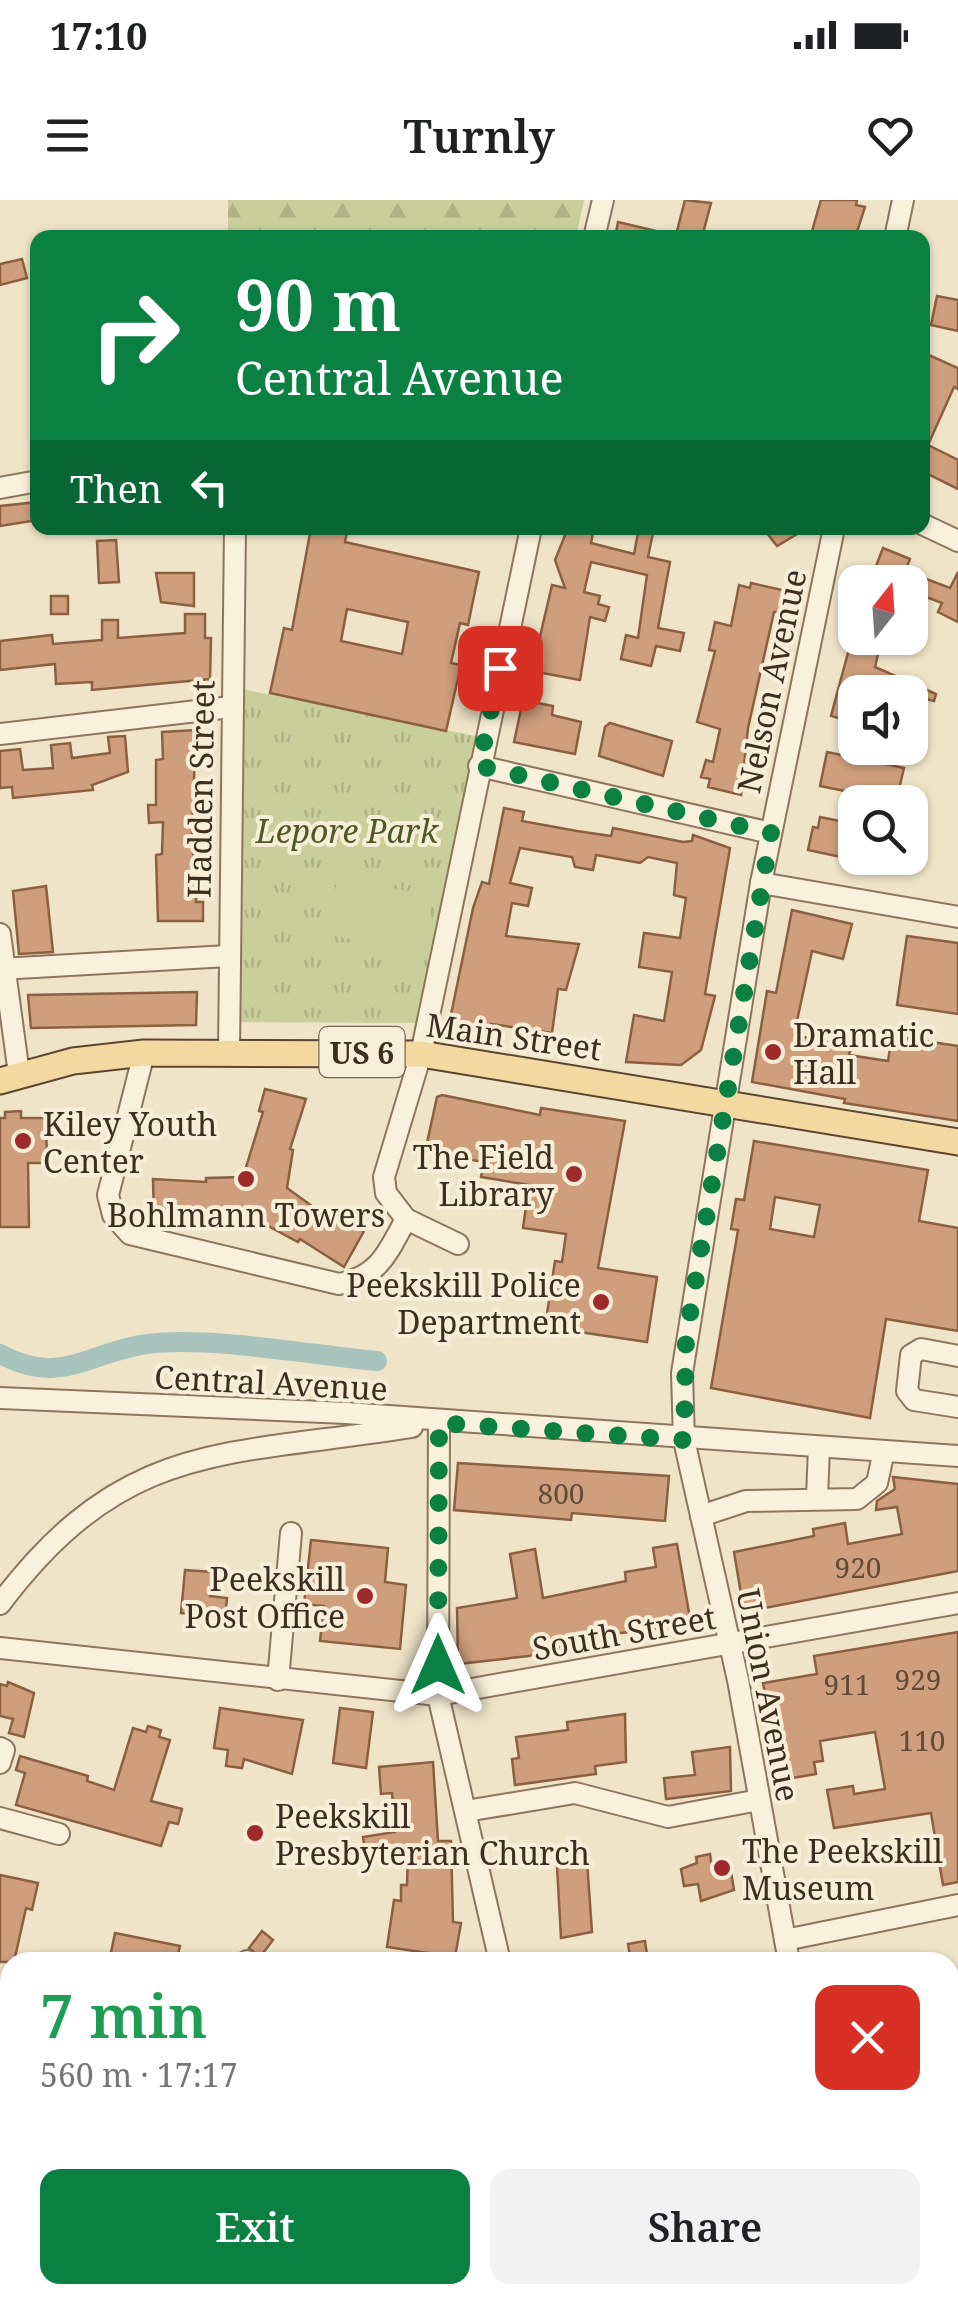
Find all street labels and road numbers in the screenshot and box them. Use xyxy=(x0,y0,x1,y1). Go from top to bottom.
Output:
street label: Nelson Avenue xyxy=(726,565,816,797)
street label: Hadden Street xyxy=(177,680,223,898)
street label: Main Street xyxy=(424,1002,604,1070)
road number: US 6 xyxy=(320,1027,404,1077)
street label: Central Avenue xyxy=(153,1354,389,1410)
street label: Union Avenue xyxy=(727,1585,811,1805)
street label: South Street xyxy=(529,1595,719,1669)

